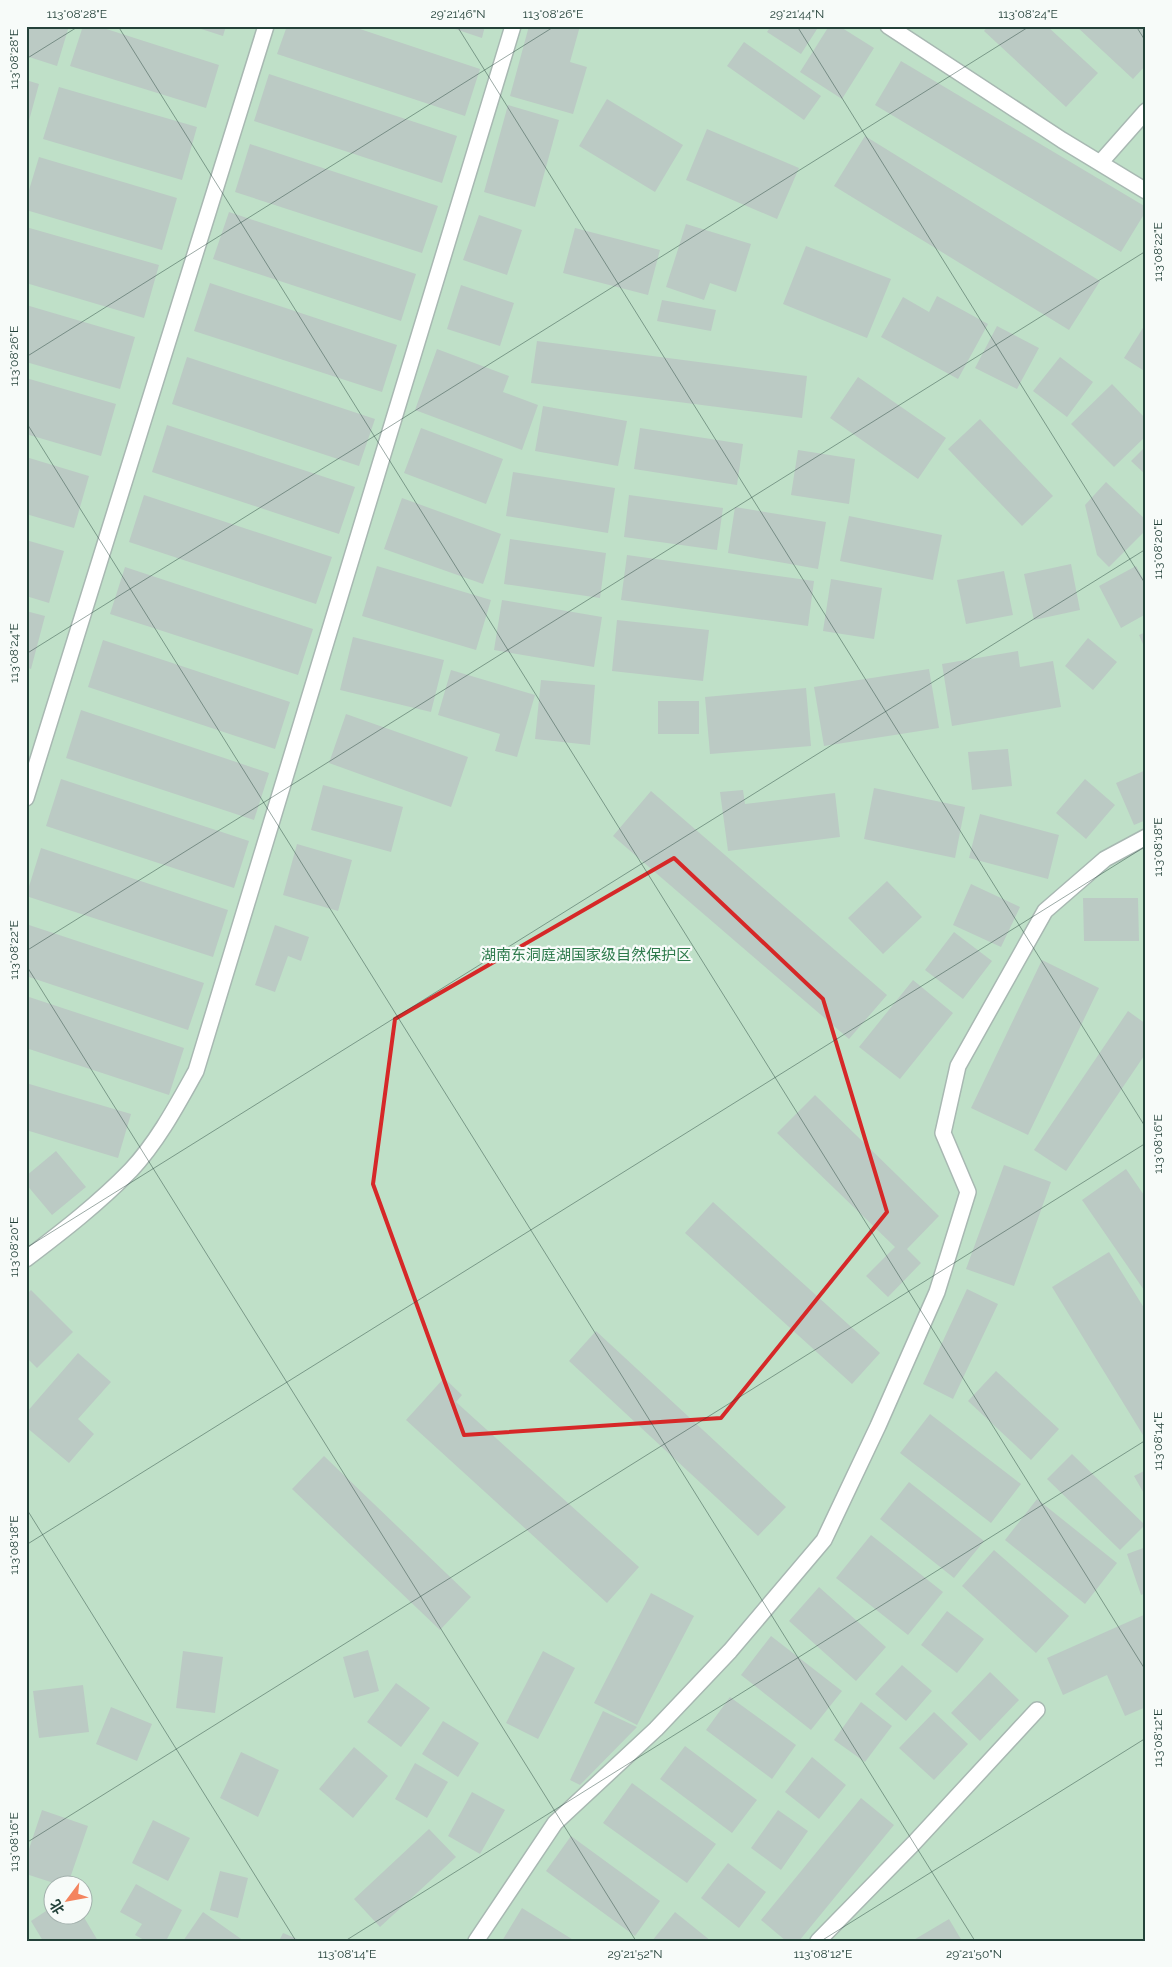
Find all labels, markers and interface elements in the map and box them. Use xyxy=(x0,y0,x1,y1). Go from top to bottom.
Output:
text: 113°08'28"E xyxy=(47,7,107,21)
text: 29°21'46"N xyxy=(430,7,486,21)
text: 113°08'26"E xyxy=(523,7,583,21)
text: 29°21'44"N xyxy=(770,7,824,21)
text: 113°08'24"E xyxy=(998,7,1058,21)
text: 113°08'28"E xyxy=(7,29,21,89)
text: 113°08'22"E xyxy=(1151,222,1165,282)
text: 113°08'26"E xyxy=(7,326,21,386)
text: 113°08'20"E xyxy=(1151,519,1165,579)
text: 113°08'24"E xyxy=(7,623,21,683)
text: 113°08'18"E xyxy=(1151,817,1165,877)
text: 113°08'22"E xyxy=(7,920,21,980)
park label: 湖南东洞庭湖国家级自然保护区 xyxy=(481,946,691,964)
text: 113°08'16"E xyxy=(1151,1114,1165,1174)
text: 113°08'20"E xyxy=(7,1217,21,1277)
text: 113°08'14"E xyxy=(1151,1412,1165,1470)
text: 113°08'18"E xyxy=(7,1515,21,1575)
text: 113°08'12"E xyxy=(1151,1709,1165,1767)
text: 113°08'16"E xyxy=(7,1812,21,1872)
north arrow xyxy=(42,1874,92,1924)
text: 北 xyxy=(46,1897,67,1917)
text: 113°08'14"E xyxy=(318,1947,376,1961)
text: 29°21'52"N xyxy=(608,1947,662,1961)
text: 113°08'12"E xyxy=(794,1947,852,1961)
text: 29°21'50"N xyxy=(946,1947,1002,1961)

